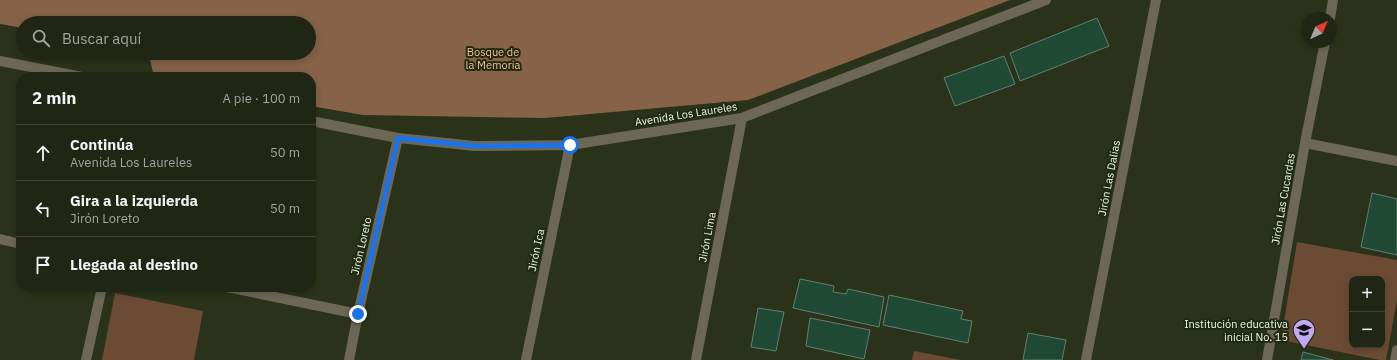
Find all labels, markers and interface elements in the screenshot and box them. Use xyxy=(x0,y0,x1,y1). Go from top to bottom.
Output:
north arrow xyxy=(1301,12,1337,48)
search box xyxy=(16,16,316,60)
icon: search xyxy=(30,27,52,49)
text: Buscar aquí xyxy=(62,29,141,48)
park label: Bosque de la Memoria xyxy=(466,45,521,72)
text: 2 min xyxy=(32,87,76,109)
text: A pie · 100 m xyxy=(222,90,300,107)
street label: Avenida Los Laureles xyxy=(634,99,738,129)
text: Continúa xyxy=(70,135,134,154)
route start xyxy=(561,136,579,154)
street label: Jirón Las Dalias xyxy=(1095,139,1123,217)
icon: ahead xyxy=(32,142,54,164)
text: 50 m xyxy=(270,144,300,161)
street label: Jirón Las Cucardas xyxy=(1268,152,1298,246)
text: Avenida Los Laureles xyxy=(70,154,192,171)
text: Gira a la izquierda xyxy=(70,191,198,210)
icon: left xyxy=(32,198,54,220)
text: 50 m xyxy=(270,200,300,217)
text: Jirón Loreto xyxy=(70,210,140,227)
street label: Jirón Lima xyxy=(695,210,719,263)
street label: Jirón Loreto xyxy=(348,216,374,276)
street label: Jirón Ica xyxy=(525,227,547,273)
icon: arrive xyxy=(32,254,54,276)
text: Llegada al destino xyxy=(70,255,198,274)
map controls xyxy=(1349,276,1385,348)
button: + xyxy=(1349,276,1385,312)
route end xyxy=(349,305,367,323)
button: − xyxy=(1349,312,1385,348)
place label: Institución educativa inicial No. 15 xyxy=(1184,317,1288,344)
school or university icon: Institución educativa inicial No. 15 xyxy=(1291,317,1317,350)

